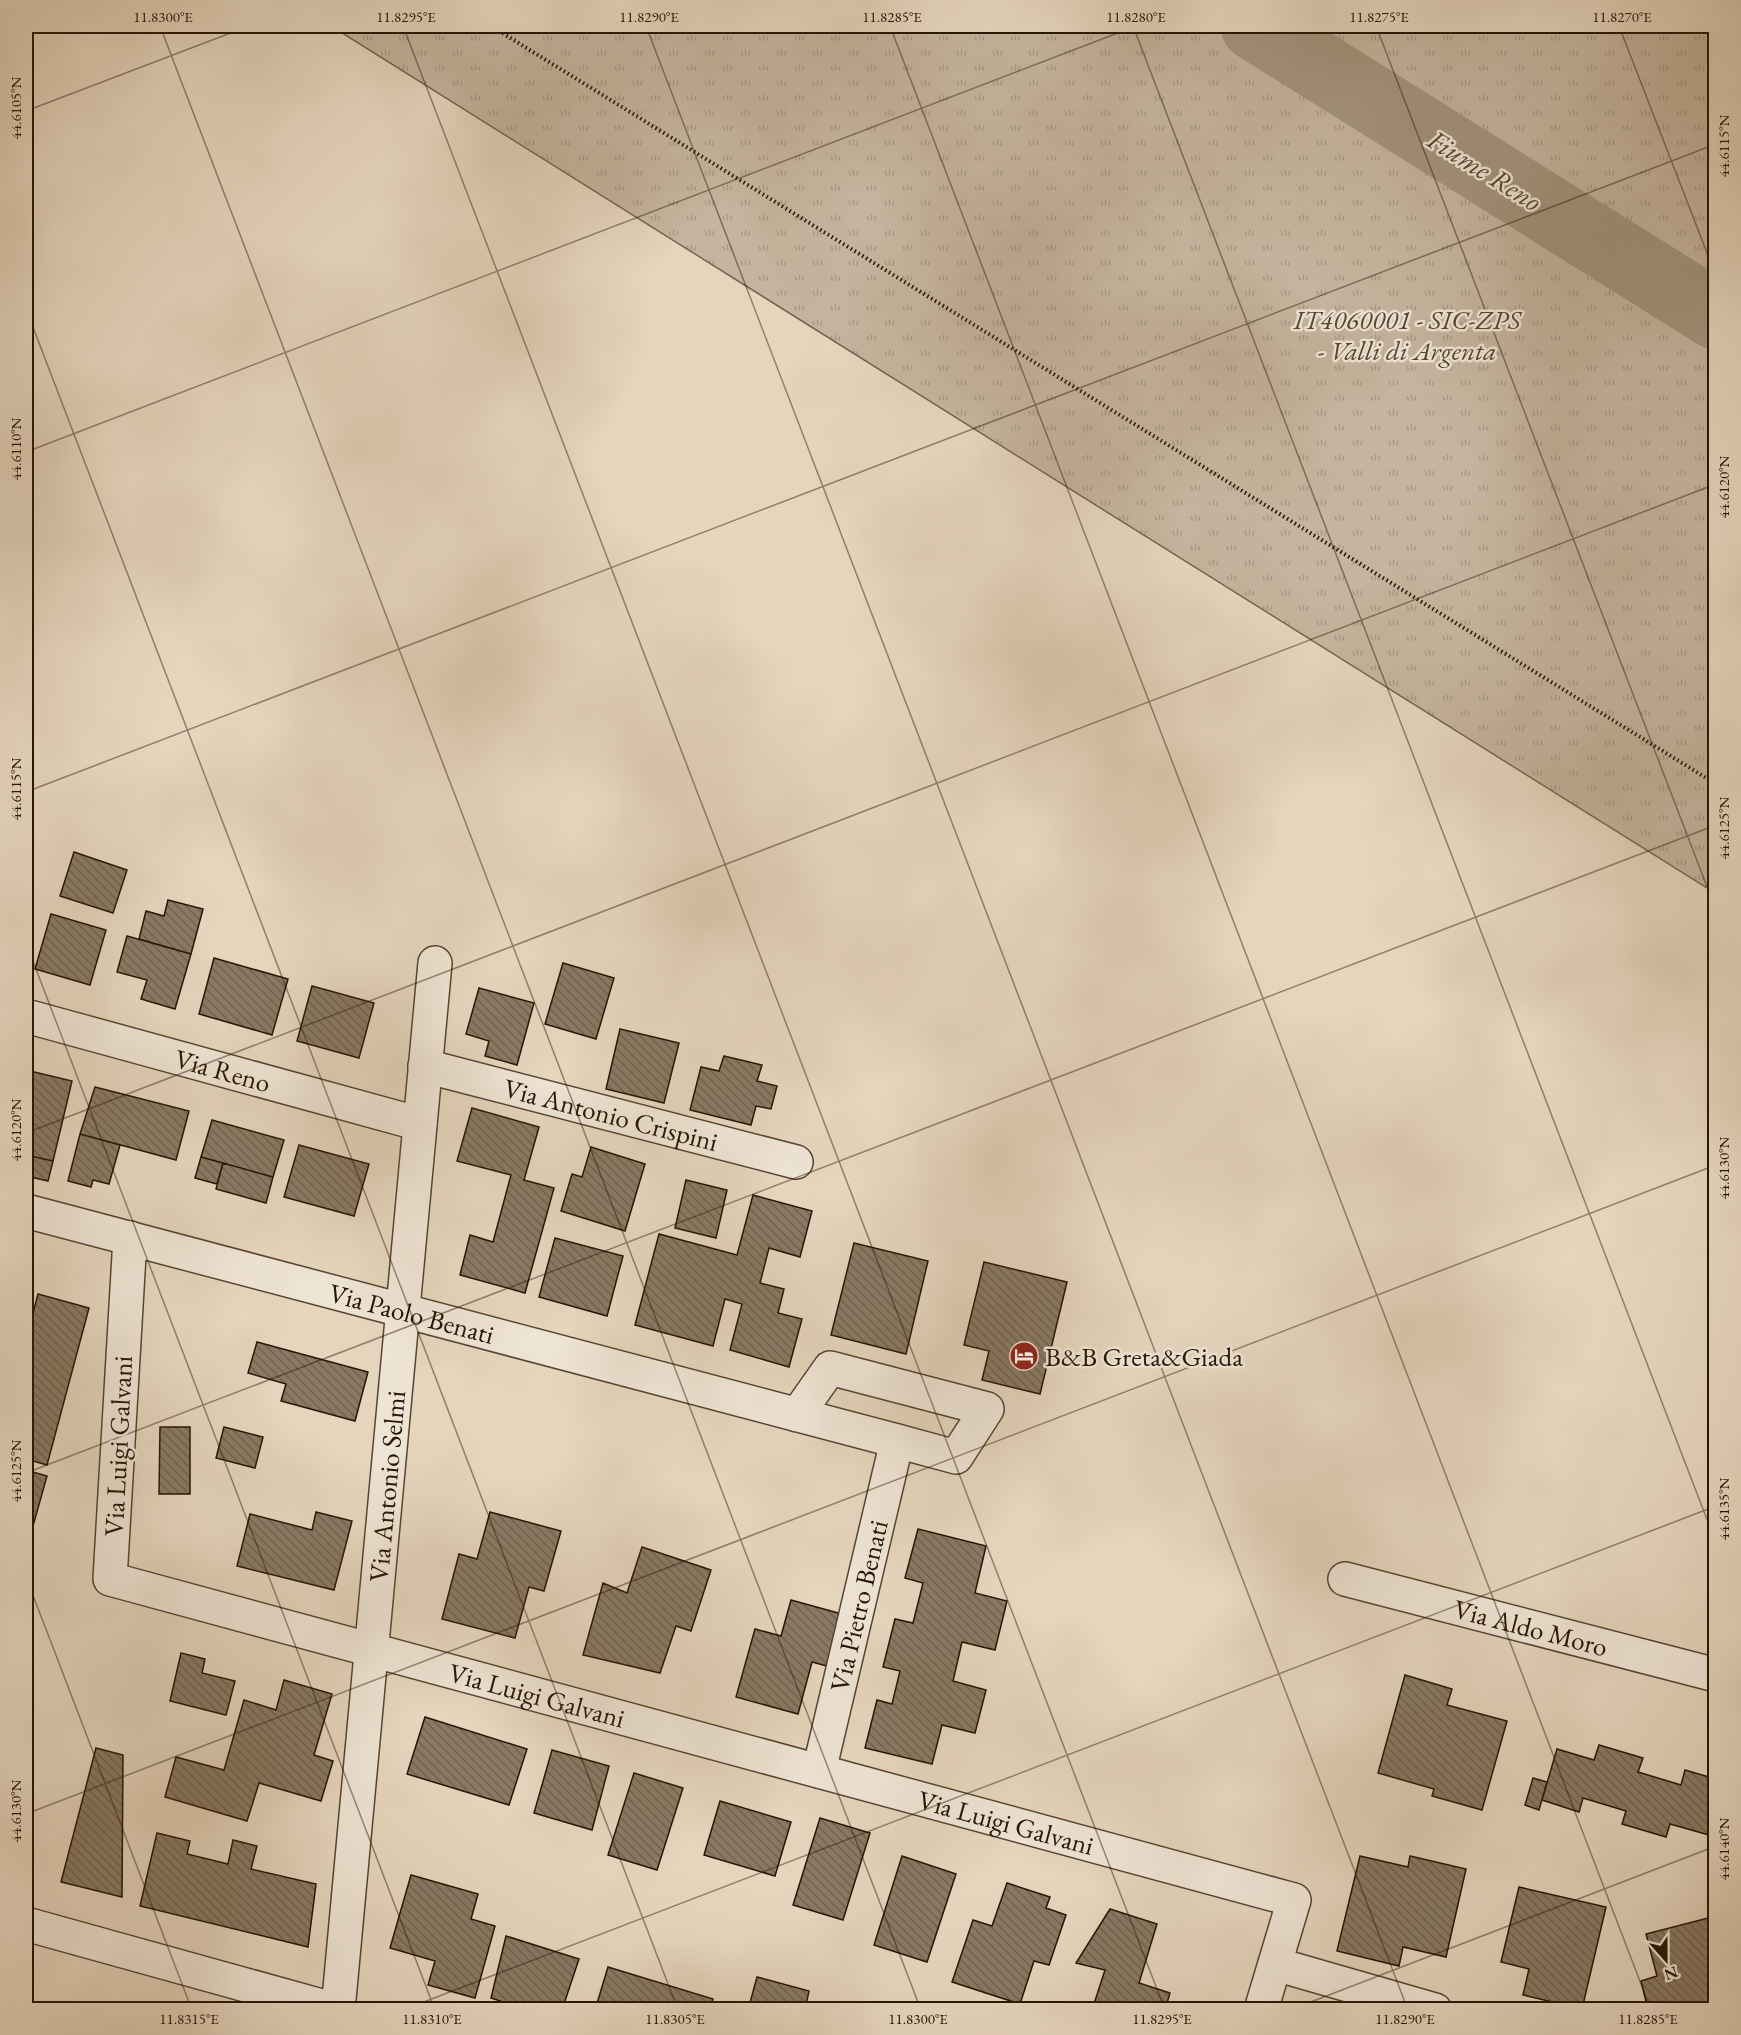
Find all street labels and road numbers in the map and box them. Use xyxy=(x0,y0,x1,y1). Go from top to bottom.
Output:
street label: Via Reno xyxy=(171,1040,275,1100)
street label: Via Antonio Crispini xyxy=(500,1070,722,1159)
street label: Via Paolo Benati xyxy=(325,1274,499,1352)
street label: Via Luigi Galvani xyxy=(96,1354,140,1537)
street label: Via Antonio Selmi xyxy=(360,1389,413,1584)
street label: Via Pietro Benati xyxy=(821,1516,895,1695)
street label: Via Aldo Moro xyxy=(1450,1590,1612,1664)
street label: Via Luigi Galvani xyxy=(445,1654,629,1735)
street label: Via Luigi Galvani xyxy=(914,1781,1098,1863)

